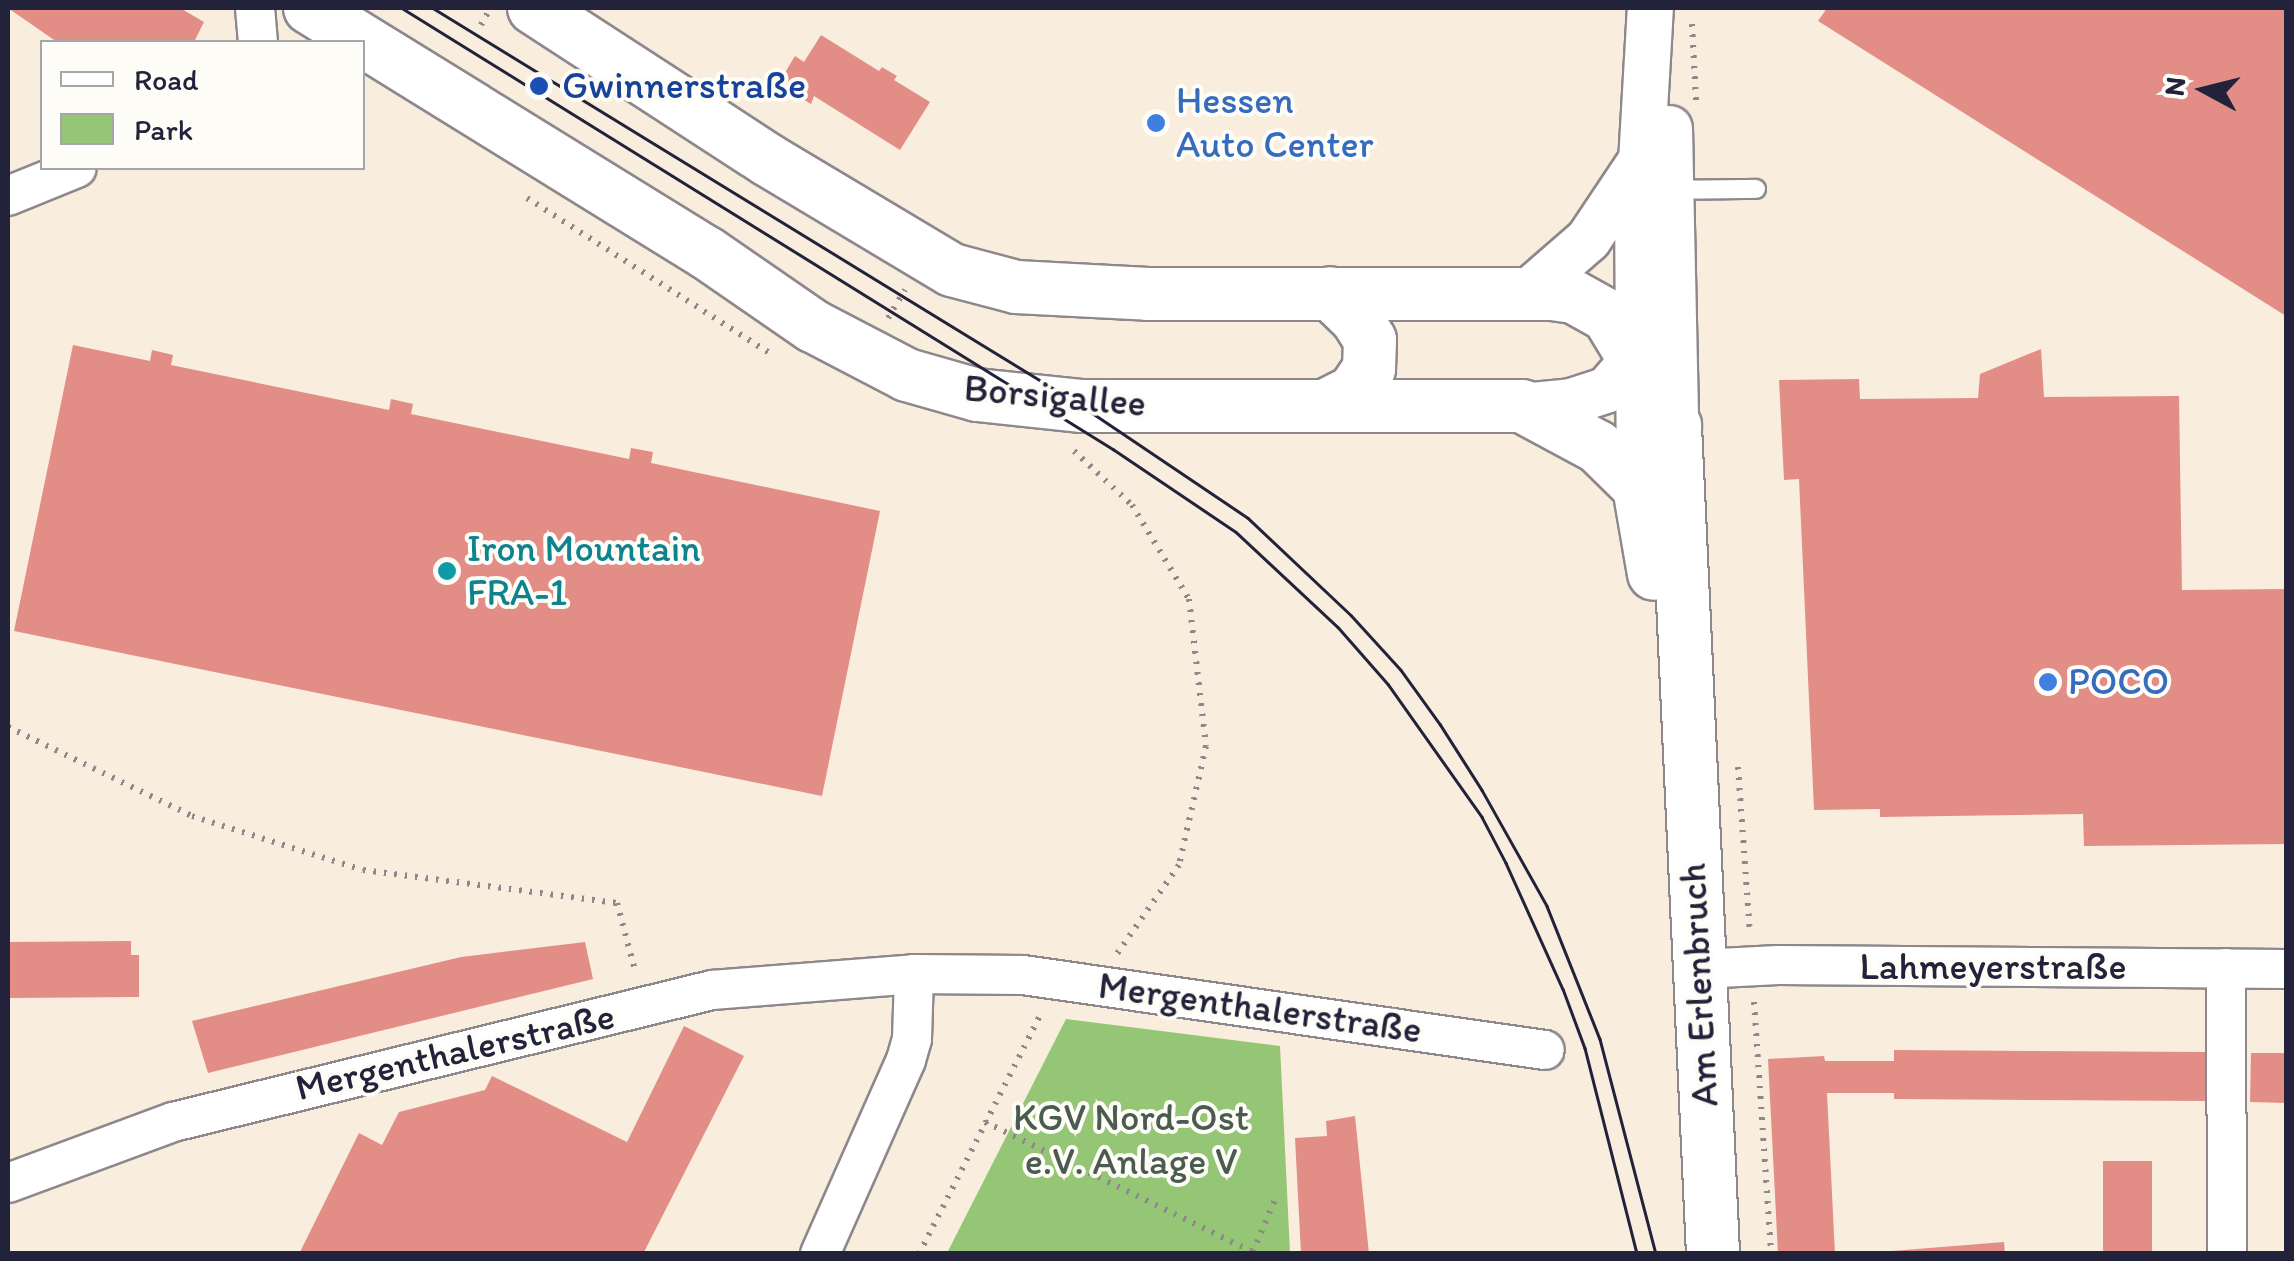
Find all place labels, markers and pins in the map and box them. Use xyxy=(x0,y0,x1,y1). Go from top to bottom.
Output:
place label: Gwinnerstraße xyxy=(562,63,806,109)
marker: Gwinnerstraße xyxy=(526,73,552,99)
place label: Hessen Auto Center xyxy=(1176,78,1375,168)
marker: Hessen Auto Center xyxy=(1145,112,1167,134)
place label: Iron Mountain FRA-1 xyxy=(467,526,701,616)
marker: Iron Mountain FRA-1 xyxy=(436,560,458,582)
place label: POCO xyxy=(2068,659,2169,705)
marker: POCO xyxy=(2037,671,2059,693)

